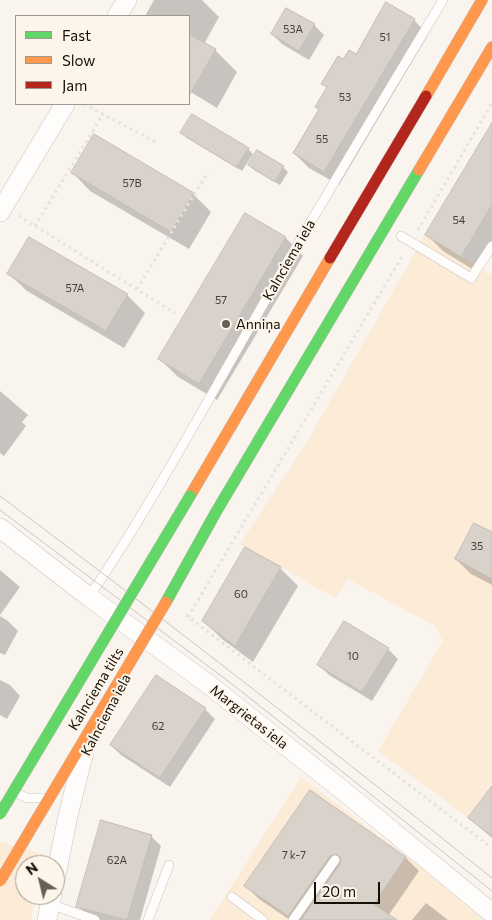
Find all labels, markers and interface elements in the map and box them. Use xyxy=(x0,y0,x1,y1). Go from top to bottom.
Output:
legend xyxy=(15,15,190,105)
house number: 53A xyxy=(283,22,303,36)
text: Fast xyxy=(62,26,91,44)
house number: 51 xyxy=(379,30,391,44)
text: Slow xyxy=(62,51,95,69)
text: Jam xyxy=(62,76,87,94)
house number: 53 xyxy=(339,90,351,104)
house number: 55 xyxy=(316,132,328,146)
house number: 57B xyxy=(122,176,142,190)
house number: 54 xyxy=(453,213,465,227)
street label: Kalnciema iela xyxy=(259,217,319,303)
house number: 57A xyxy=(66,281,84,295)
house number: 57 xyxy=(215,293,227,307)
place label: Anniņa xyxy=(236,316,281,332)
marker: Anniņa xyxy=(220,318,232,330)
house number: 35 xyxy=(471,539,483,553)
house number: 60 xyxy=(234,587,248,601)
street label: Kalnciema tilts xyxy=(65,645,127,733)
house number: 10 xyxy=(347,649,359,663)
street label: Kalnciema iela xyxy=(77,671,135,759)
street label: Margrietas iela xyxy=(207,681,291,753)
house number: 62 xyxy=(152,719,164,733)
house number: 7 k-7 xyxy=(282,848,306,862)
house number: 62A xyxy=(107,853,127,867)
north arrow xyxy=(15,855,65,905)
text: N xyxy=(22,858,41,878)
scale bar xyxy=(317,872,383,904)
text: 20 m xyxy=(322,882,356,900)

